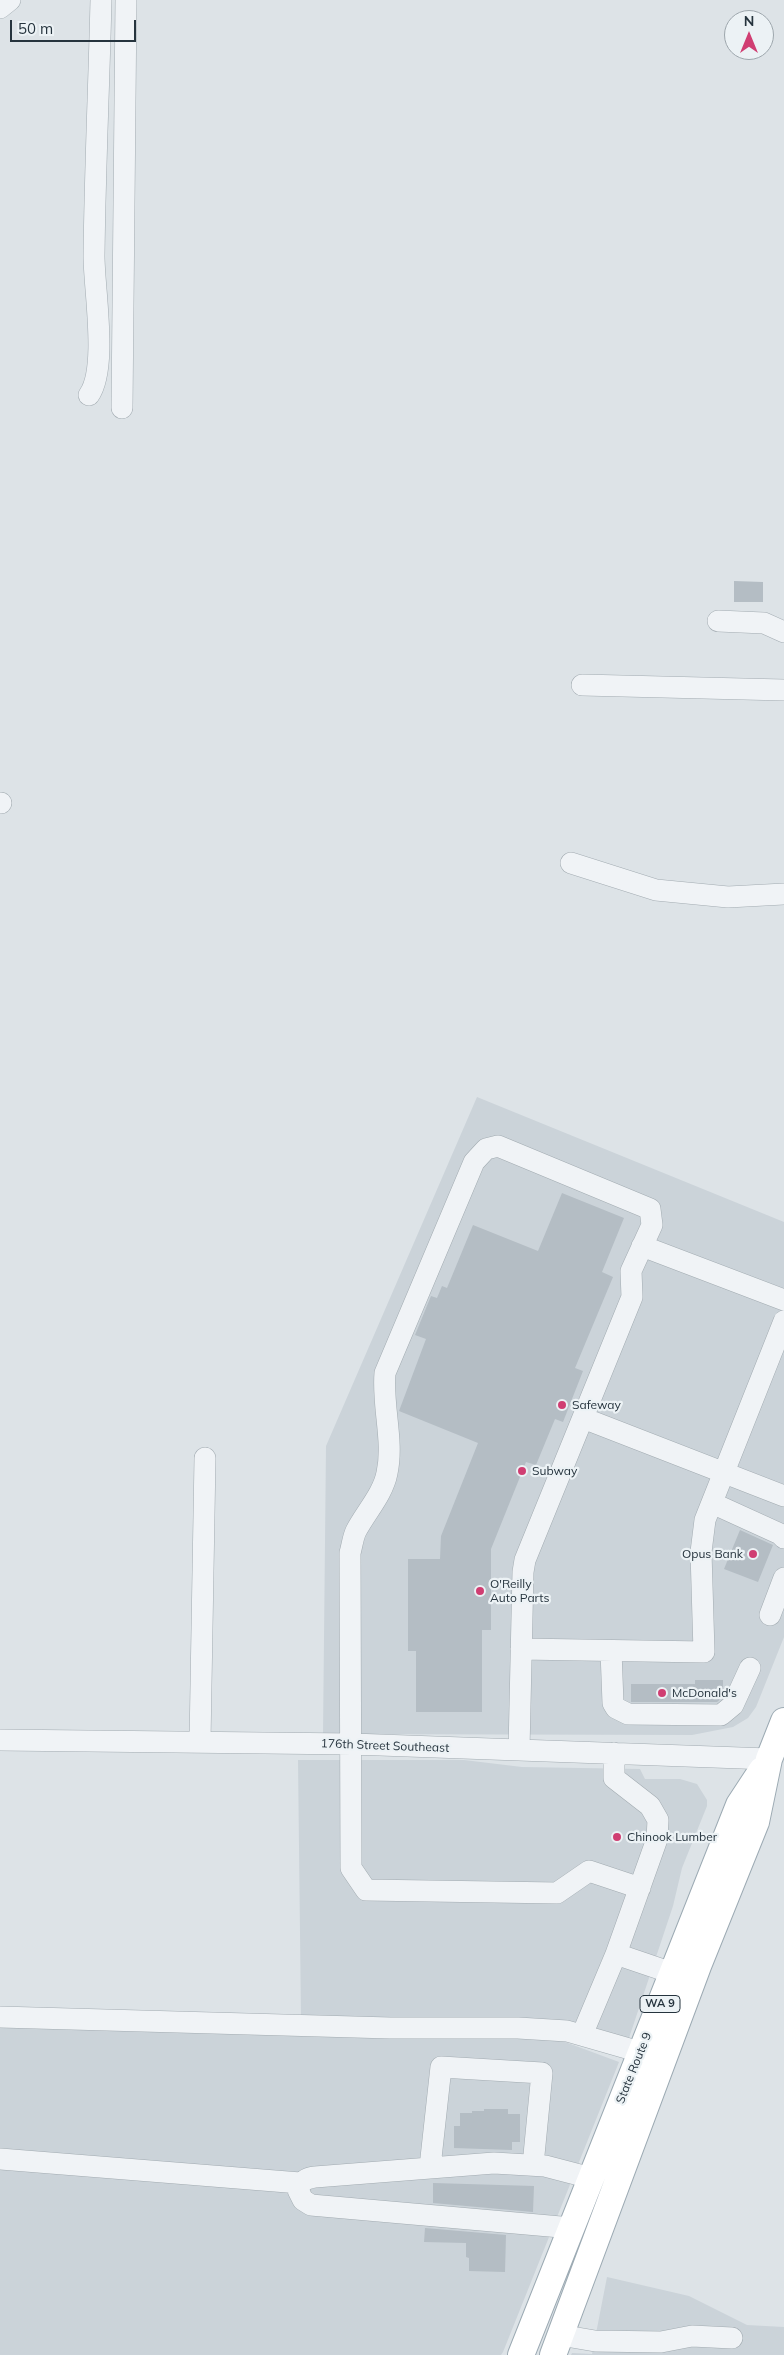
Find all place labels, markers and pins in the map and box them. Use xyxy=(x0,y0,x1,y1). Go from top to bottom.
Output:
place label: Safeway xyxy=(572,1398,621,1412)
marker: Safeway xyxy=(556,1399,568,1411)
place label: Subway xyxy=(532,1464,577,1478)
marker: Subway xyxy=(516,1465,528,1477)
place label: Opus Bank xyxy=(682,1547,743,1561)
marker: Opus Bank xyxy=(747,1548,759,1560)
place label: O'Reilly Auto Parts xyxy=(490,1577,549,1605)
marker: O'Reilly Auto Parts xyxy=(474,1585,486,1597)
place label: McDonald's xyxy=(672,1686,737,1700)
marker: McDonald's xyxy=(656,1687,668,1699)
place label: Chinook Lumber xyxy=(627,1830,717,1844)
marker: Chinook Lumber xyxy=(611,1831,623,1843)

